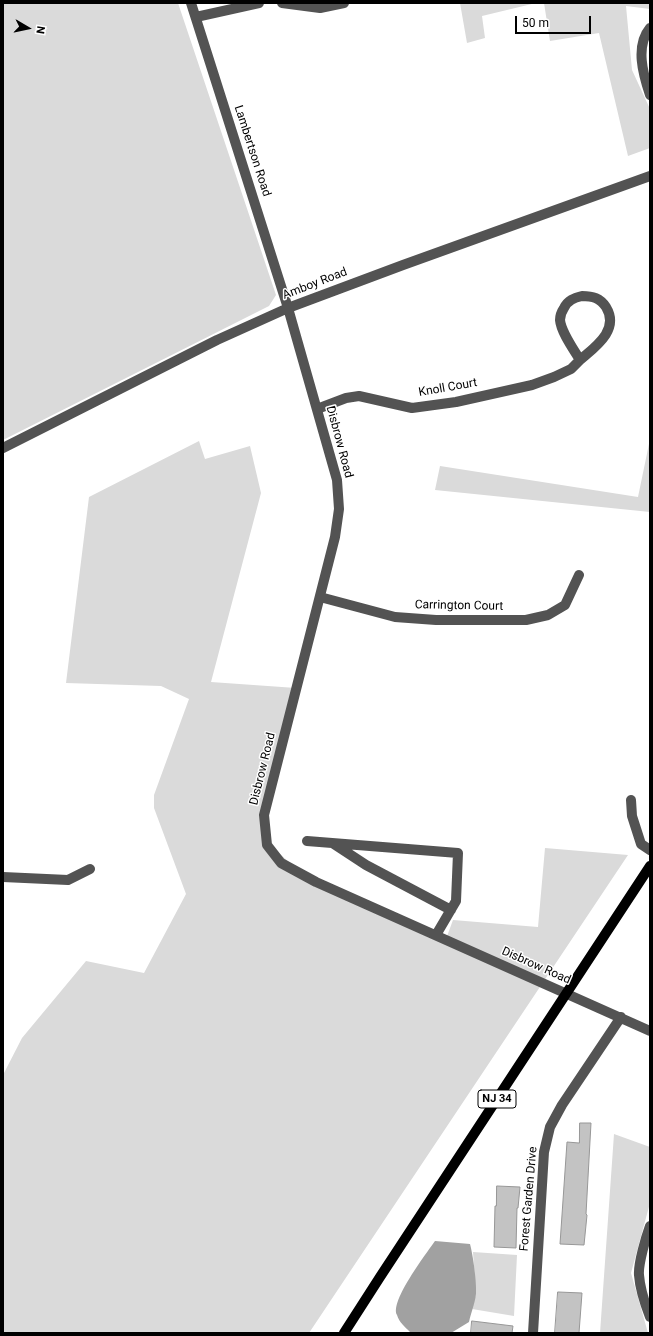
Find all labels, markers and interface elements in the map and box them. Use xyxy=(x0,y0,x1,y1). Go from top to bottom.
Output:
north arrow xyxy=(8,8,48,48)
scale bar xyxy=(517,8,593,34)
text: 50 m xyxy=(522,16,549,30)
text: N xyxy=(33,25,47,35)
street label: Lambertson Road xyxy=(230,104,274,198)
street label: Amboy Road xyxy=(281,265,349,303)
street label: Knoll Court xyxy=(418,376,478,400)
street label: Disbrow Road xyxy=(322,404,356,480)
street label: Carrington Court xyxy=(415,598,503,614)
street label: Disbrow Road xyxy=(247,731,279,807)
street label: Disbrow Road xyxy=(499,944,573,988)
road number: NJ 34 xyxy=(478,1090,516,1108)
street label: Forest Garden Drive xyxy=(517,1146,541,1252)

